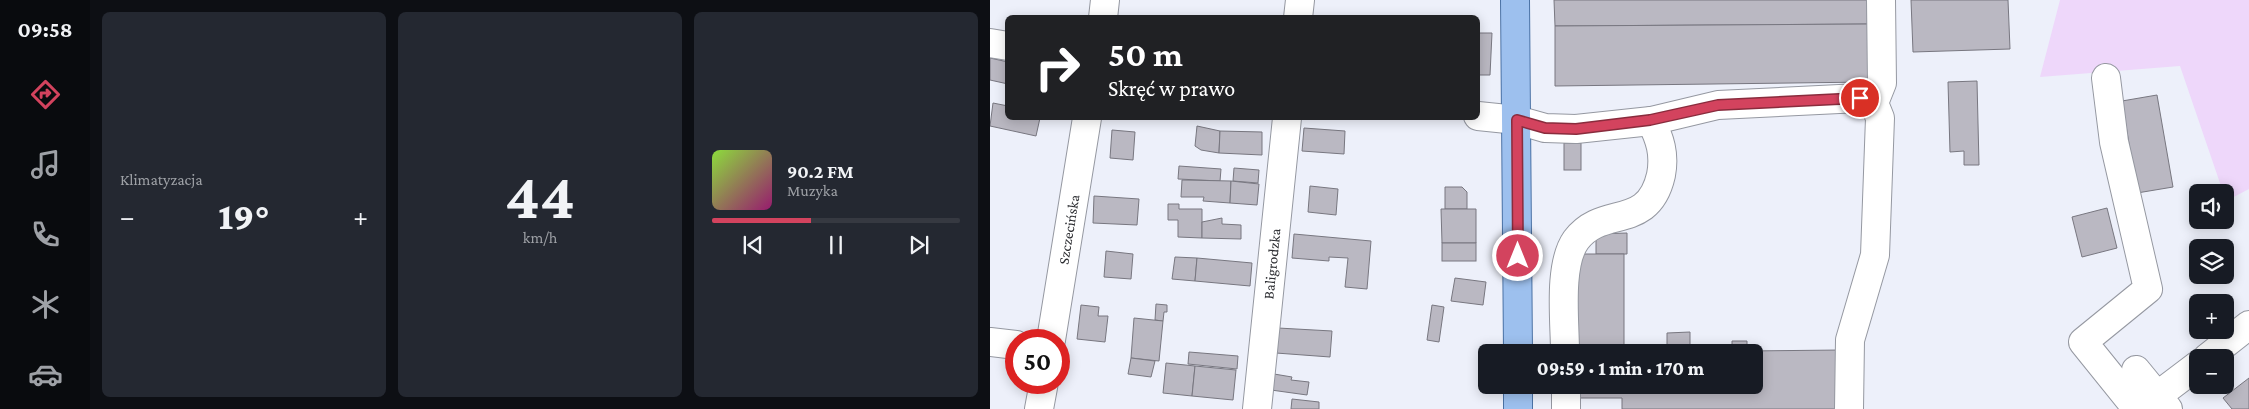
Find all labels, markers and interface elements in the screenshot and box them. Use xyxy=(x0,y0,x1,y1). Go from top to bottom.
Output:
text: 09:58 xyxy=(17,17,73,42)
icon: right xyxy=(1025,35,1090,100)
text: 50 m xyxy=(1108,35,1183,74)
text: Skręć w prawo xyxy=(1108,76,1235,101)
icon: directions xyxy=(28,77,63,112)
pin xyxy=(1839,77,1881,119)
icon: arrive xyxy=(1846,84,1874,112)
icon: music xyxy=(28,147,63,182)
text: 44 xyxy=(505,160,575,232)
text: 90.2 FM xyxy=(787,161,854,182)
text: Klimatyzacja xyxy=(120,171,203,188)
text: Muzyka xyxy=(787,182,838,199)
map controls xyxy=(2189,184,2234,394)
button: sound xyxy=(2189,184,2234,229)
street label: Szczecińska xyxy=(1055,193,1082,266)
text: 19° xyxy=(218,195,270,237)
text: − xyxy=(120,201,135,232)
text: + xyxy=(353,201,368,232)
icon: phone xyxy=(28,217,63,252)
street label: Baligrodzka xyxy=(1260,228,1284,300)
text: km/h xyxy=(523,229,557,246)
position arrow xyxy=(1491,229,1543,281)
icon: previous xyxy=(739,231,767,259)
icon: pause xyxy=(822,231,850,259)
icon: next xyxy=(905,231,933,259)
button: layers xyxy=(2189,239,2234,284)
icon: climate xyxy=(28,287,63,322)
button: + xyxy=(2189,294,2234,339)
speed limit sign: 50 xyxy=(1005,329,1070,394)
button: − xyxy=(2189,349,2234,394)
icon: car xyxy=(28,357,63,392)
text: 09:59 · 1 min · 170 m xyxy=(1537,358,1704,379)

